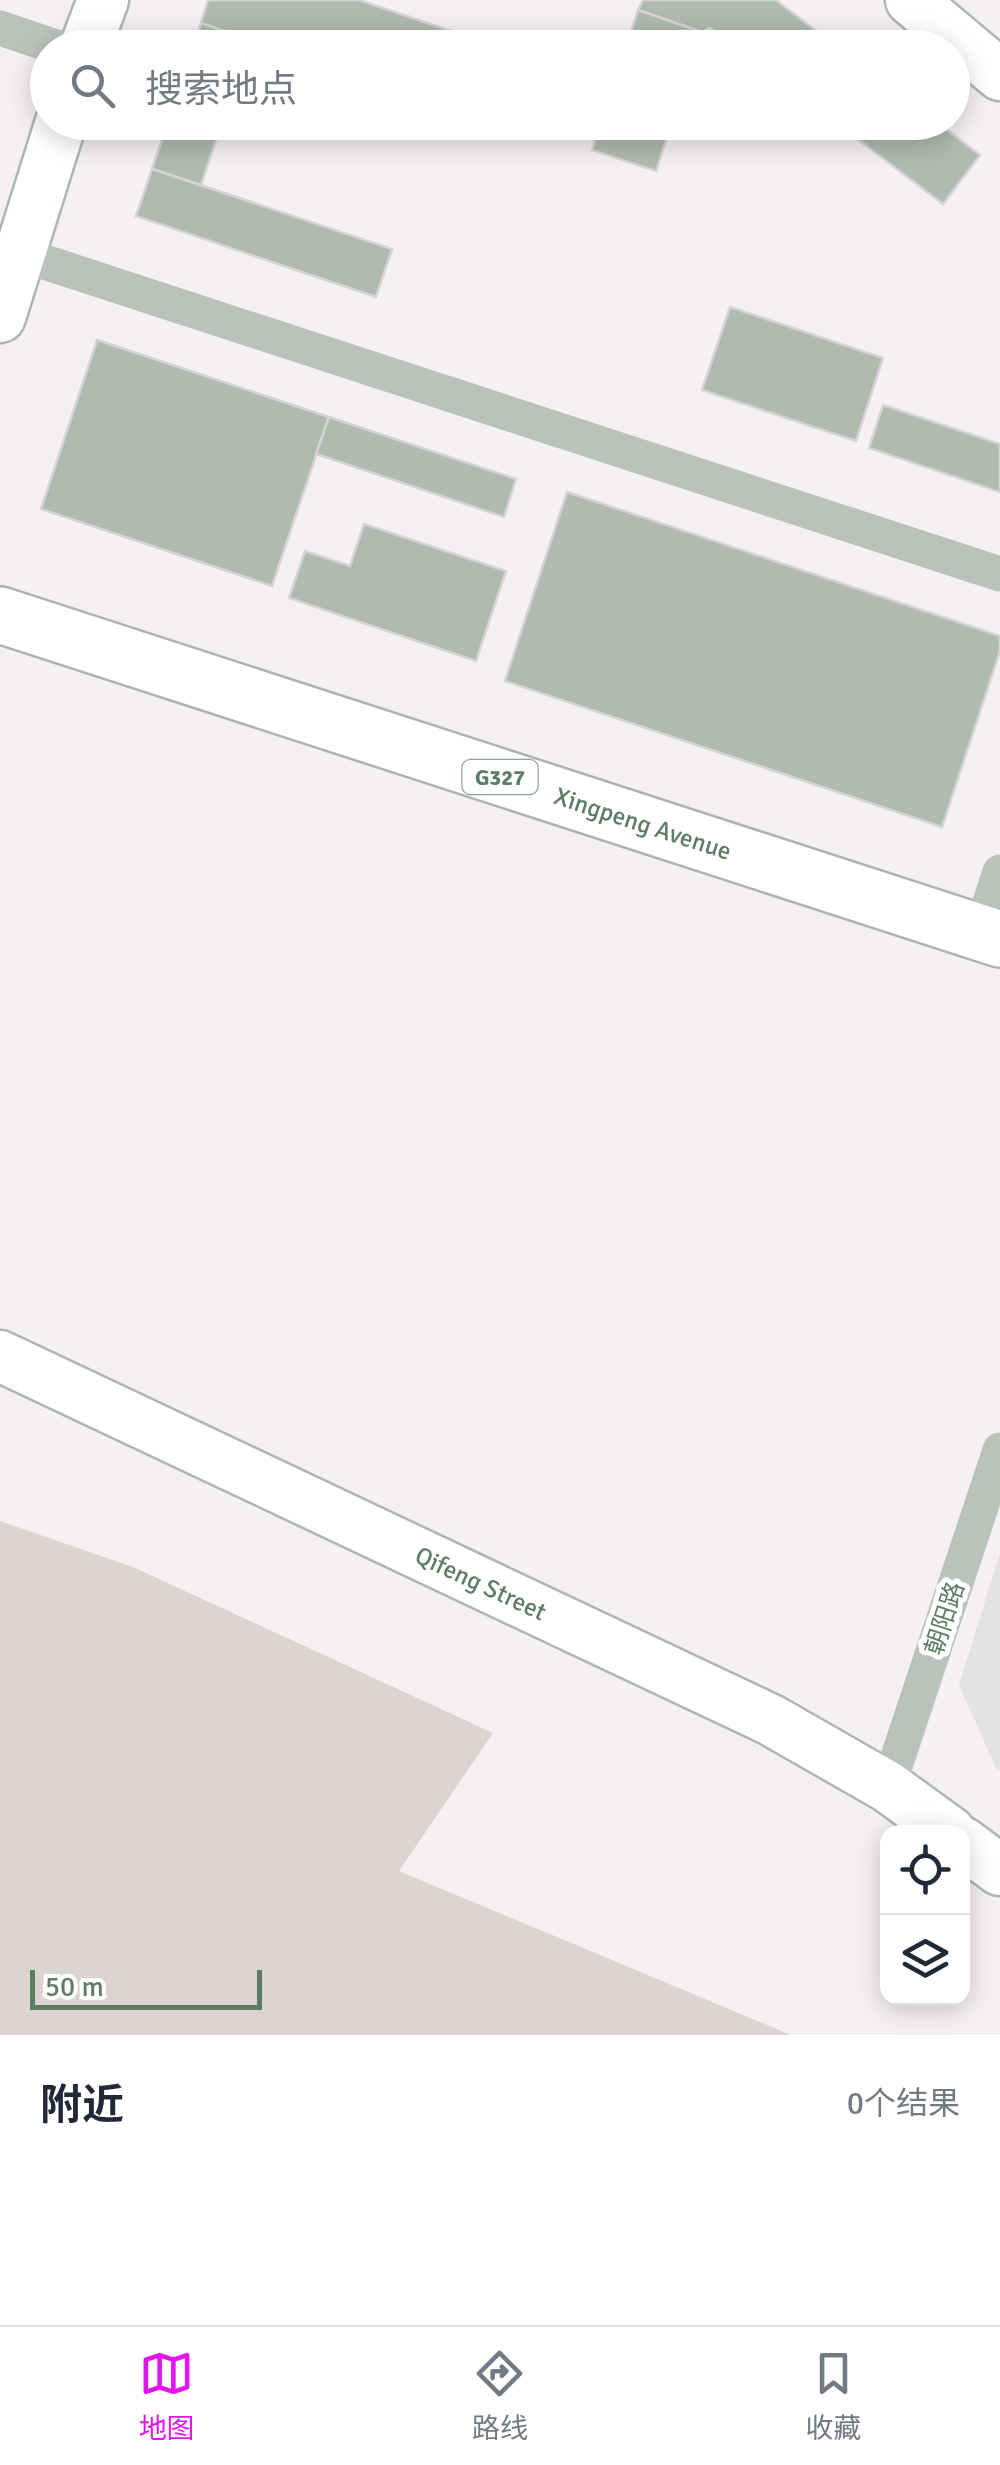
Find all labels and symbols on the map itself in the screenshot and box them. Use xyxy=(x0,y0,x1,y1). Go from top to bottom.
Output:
road number: G327 xyxy=(462,760,538,794)
street label: Xingpeng Avenue xyxy=(550,780,735,867)
street label: Qifeng Street xyxy=(410,1540,552,1627)
street label: 朝阳路 xyxy=(918,1578,971,1659)
scale bar xyxy=(30,1965,262,2010)

